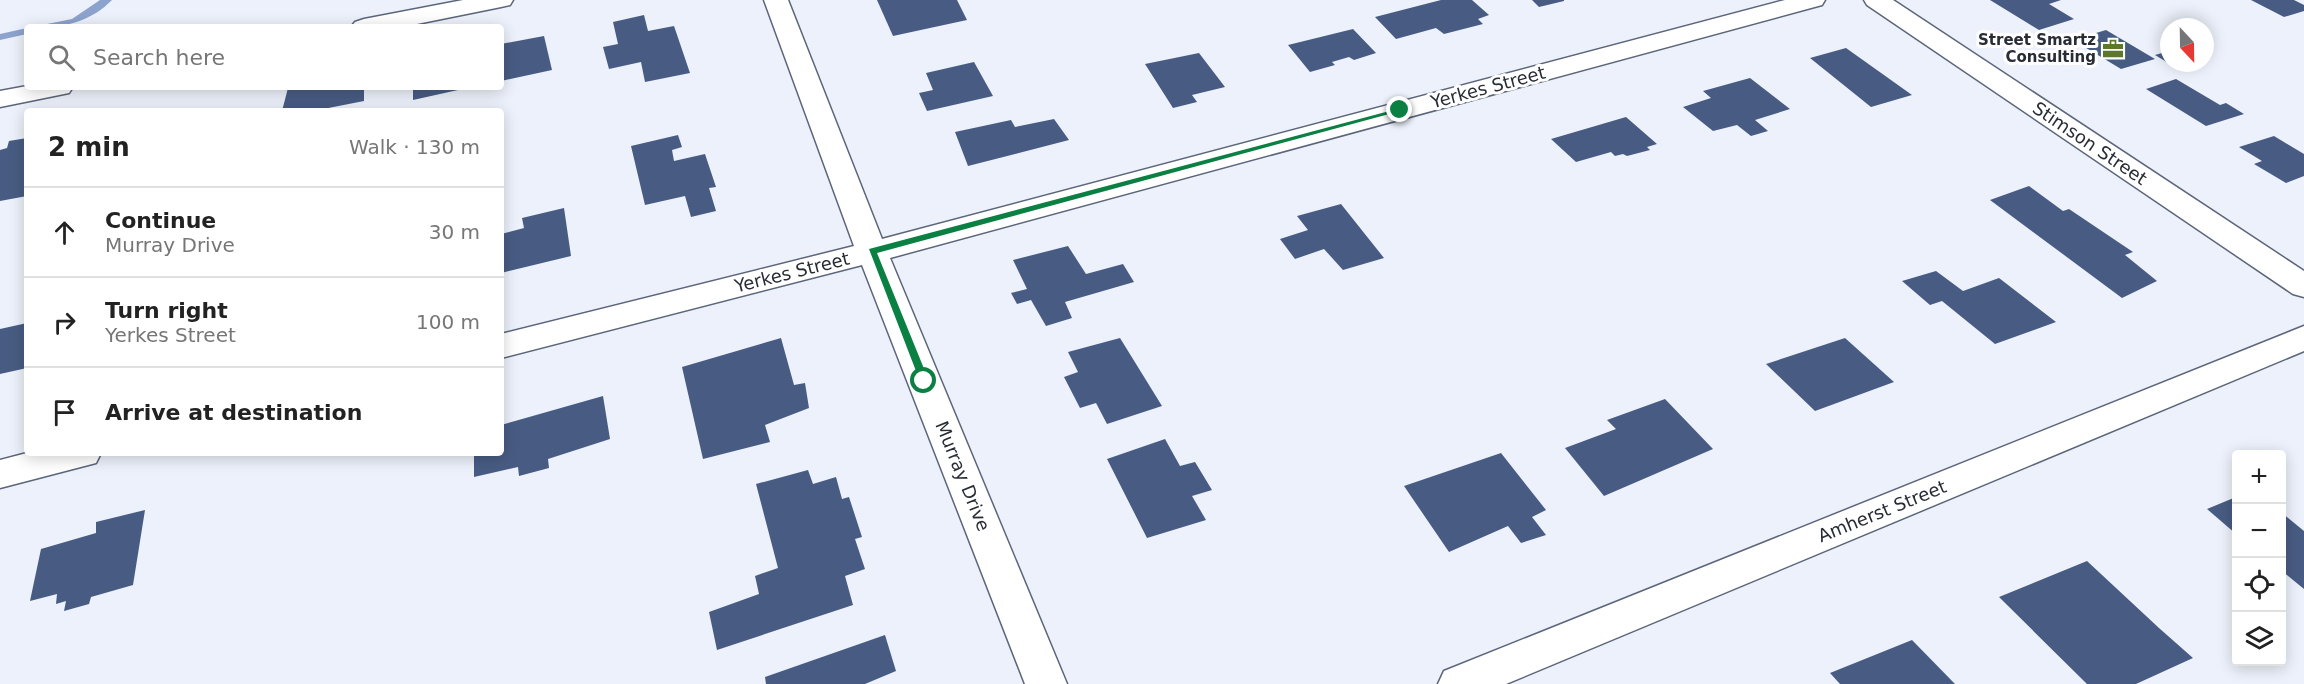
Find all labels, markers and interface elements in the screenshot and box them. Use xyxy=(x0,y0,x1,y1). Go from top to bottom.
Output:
north arrow xyxy=(2160,18,2214,72)
search box xyxy=(24,24,504,90)
place label: Street Smartz Consulting xyxy=(1978,31,2096,66)
office icon: Street Smartz Consulting xyxy=(2101,37,2125,61)
icon: search xyxy=(45,41,78,74)
text: Search here xyxy=(93,45,225,70)
street label: Yerkes Street xyxy=(1427,62,1548,113)
route end xyxy=(1386,96,1412,122)
street label: Stimson Street xyxy=(2029,97,2151,189)
text: 2 min xyxy=(48,132,130,162)
text: Walk · 130 m xyxy=(349,135,480,159)
text: Continue xyxy=(105,208,216,233)
icon: ahead xyxy=(48,216,81,249)
text: 30 m xyxy=(429,220,480,244)
text: Murray Drive xyxy=(105,233,235,257)
street label: Yerkes Street xyxy=(731,248,852,297)
text: Turn right xyxy=(105,298,228,323)
icon: right xyxy=(48,306,81,339)
text: 100 m xyxy=(416,310,480,334)
text: Yerkes Street xyxy=(105,323,236,347)
route start xyxy=(910,367,936,393)
icon: arrive xyxy=(48,396,81,429)
text: Arrive at destination xyxy=(105,400,362,425)
street label: Murray Drive xyxy=(931,418,995,534)
map controls xyxy=(2232,450,2286,666)
button: + xyxy=(2232,450,2286,504)
street label: Amherst Street xyxy=(1815,476,1949,546)
button: − xyxy=(2232,504,2286,558)
button: locate xyxy=(2232,558,2286,612)
button: layers xyxy=(2232,612,2286,666)

